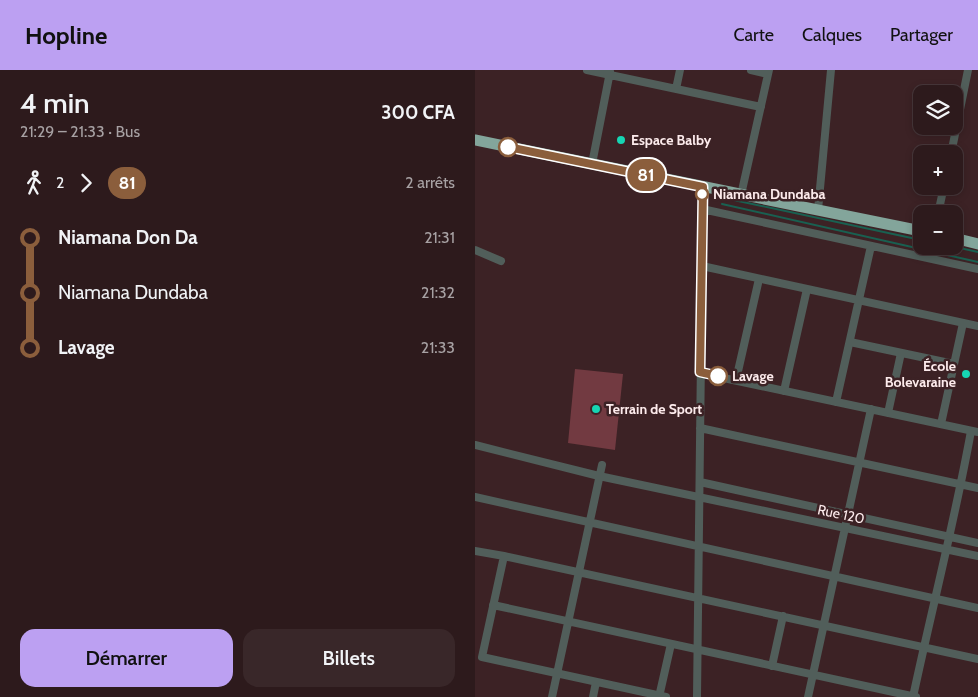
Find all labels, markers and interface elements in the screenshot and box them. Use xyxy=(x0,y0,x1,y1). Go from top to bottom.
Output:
text: Hopline xyxy=(25,21,107,50)
text: Carte xyxy=(733,24,774,46)
text: Calques xyxy=(802,24,862,46)
text: Partager xyxy=(890,24,953,46)
map controls xyxy=(913,85,963,255)
button: layers xyxy=(913,85,963,135)
text: 4 min xyxy=(20,86,90,120)
text: 300 CFA xyxy=(381,101,455,124)
text: 21:29 – 21:33 · Bus xyxy=(20,122,140,141)
place label: Espace Balby xyxy=(631,131,712,149)
marker: Espace Balby xyxy=(615,134,627,146)
unlabelled marker xyxy=(498,137,518,157)
button: + xyxy=(913,145,963,195)
line badge: 81 xyxy=(623,159,669,191)
text: 81 xyxy=(637,164,655,186)
icon: walk xyxy=(20,169,48,197)
icon: forward xyxy=(72,169,100,197)
text: 81 xyxy=(118,172,136,194)
text: 2 xyxy=(56,173,64,192)
text: 2 arrêts xyxy=(405,173,455,192)
place label: Niamana Dundaba xyxy=(713,185,826,203)
marker: Niamana Dundaba xyxy=(695,187,709,201)
button: − xyxy=(913,205,963,255)
text: Niamana Don Da xyxy=(58,226,198,249)
text: 21:31 xyxy=(424,228,455,247)
text: Niamana Dundaba xyxy=(58,281,208,304)
text: 21:32 xyxy=(421,283,455,302)
text: Lavage xyxy=(58,336,115,359)
text: 21:33 xyxy=(421,338,455,357)
place label: École Bolevaraine xyxy=(885,357,956,391)
marker: Lavage xyxy=(708,366,728,386)
place label: Lavage xyxy=(732,367,774,385)
marker: École Bolevaraine xyxy=(960,368,972,380)
place label: Terrain de Sport xyxy=(606,400,702,418)
marker: Terrain de Sport xyxy=(590,403,602,415)
street label: Rue 120 xyxy=(816,500,866,528)
button: Démarrer xyxy=(20,629,233,687)
button: Billets xyxy=(243,629,455,687)

